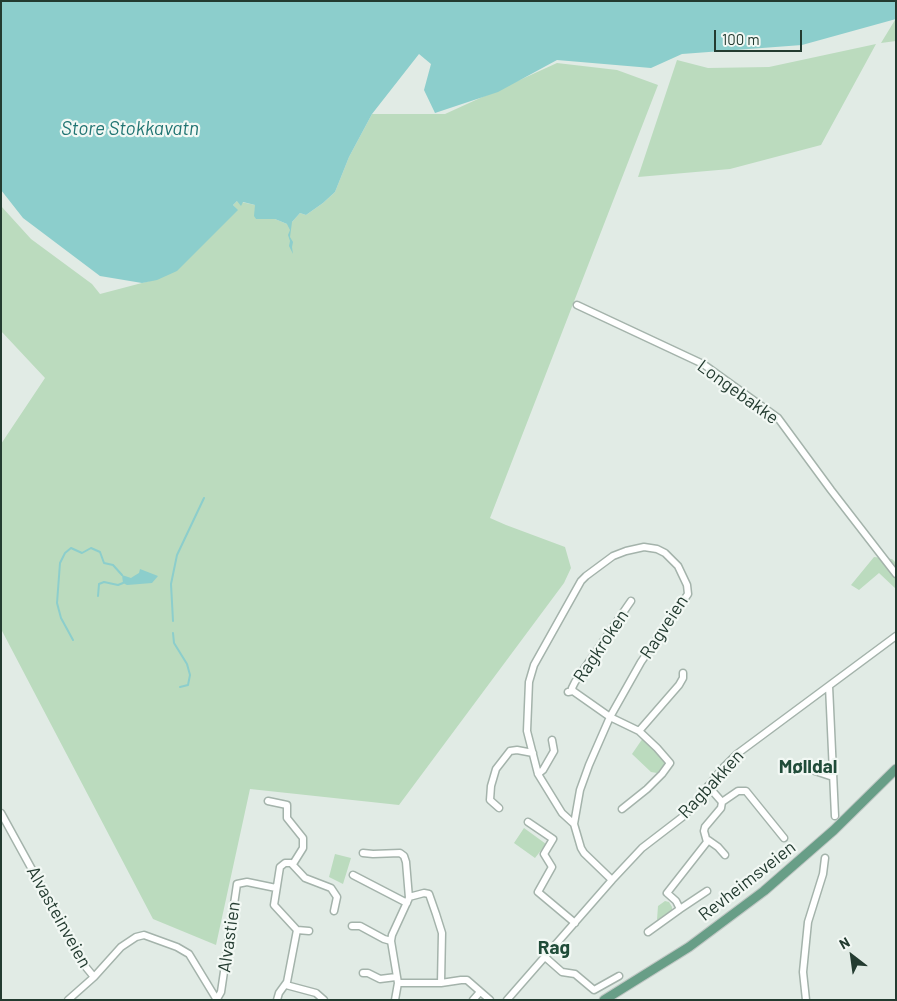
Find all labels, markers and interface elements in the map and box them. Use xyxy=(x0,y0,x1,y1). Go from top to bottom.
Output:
scale bar xyxy=(717,20,804,52)
text: 100 m xyxy=(722,30,760,48)
water label: Store Stokkavatn xyxy=(61,118,199,140)
street label: Longebakke xyxy=(693,355,783,429)
street label: Ragveien xyxy=(635,591,693,663)
street label: Ragkroken xyxy=(569,606,633,686)
street label: Ragbakken xyxy=(674,745,748,823)
district label: Mølldal xyxy=(779,756,837,778)
street label: Revheimsveien xyxy=(694,836,800,926)
street label: Alvasteinveien xyxy=(22,862,96,972)
street label: Alvastien xyxy=(213,900,245,974)
north arrow xyxy=(827,931,877,981)
text: N xyxy=(836,933,853,952)
district label: Rag xyxy=(538,937,570,959)

